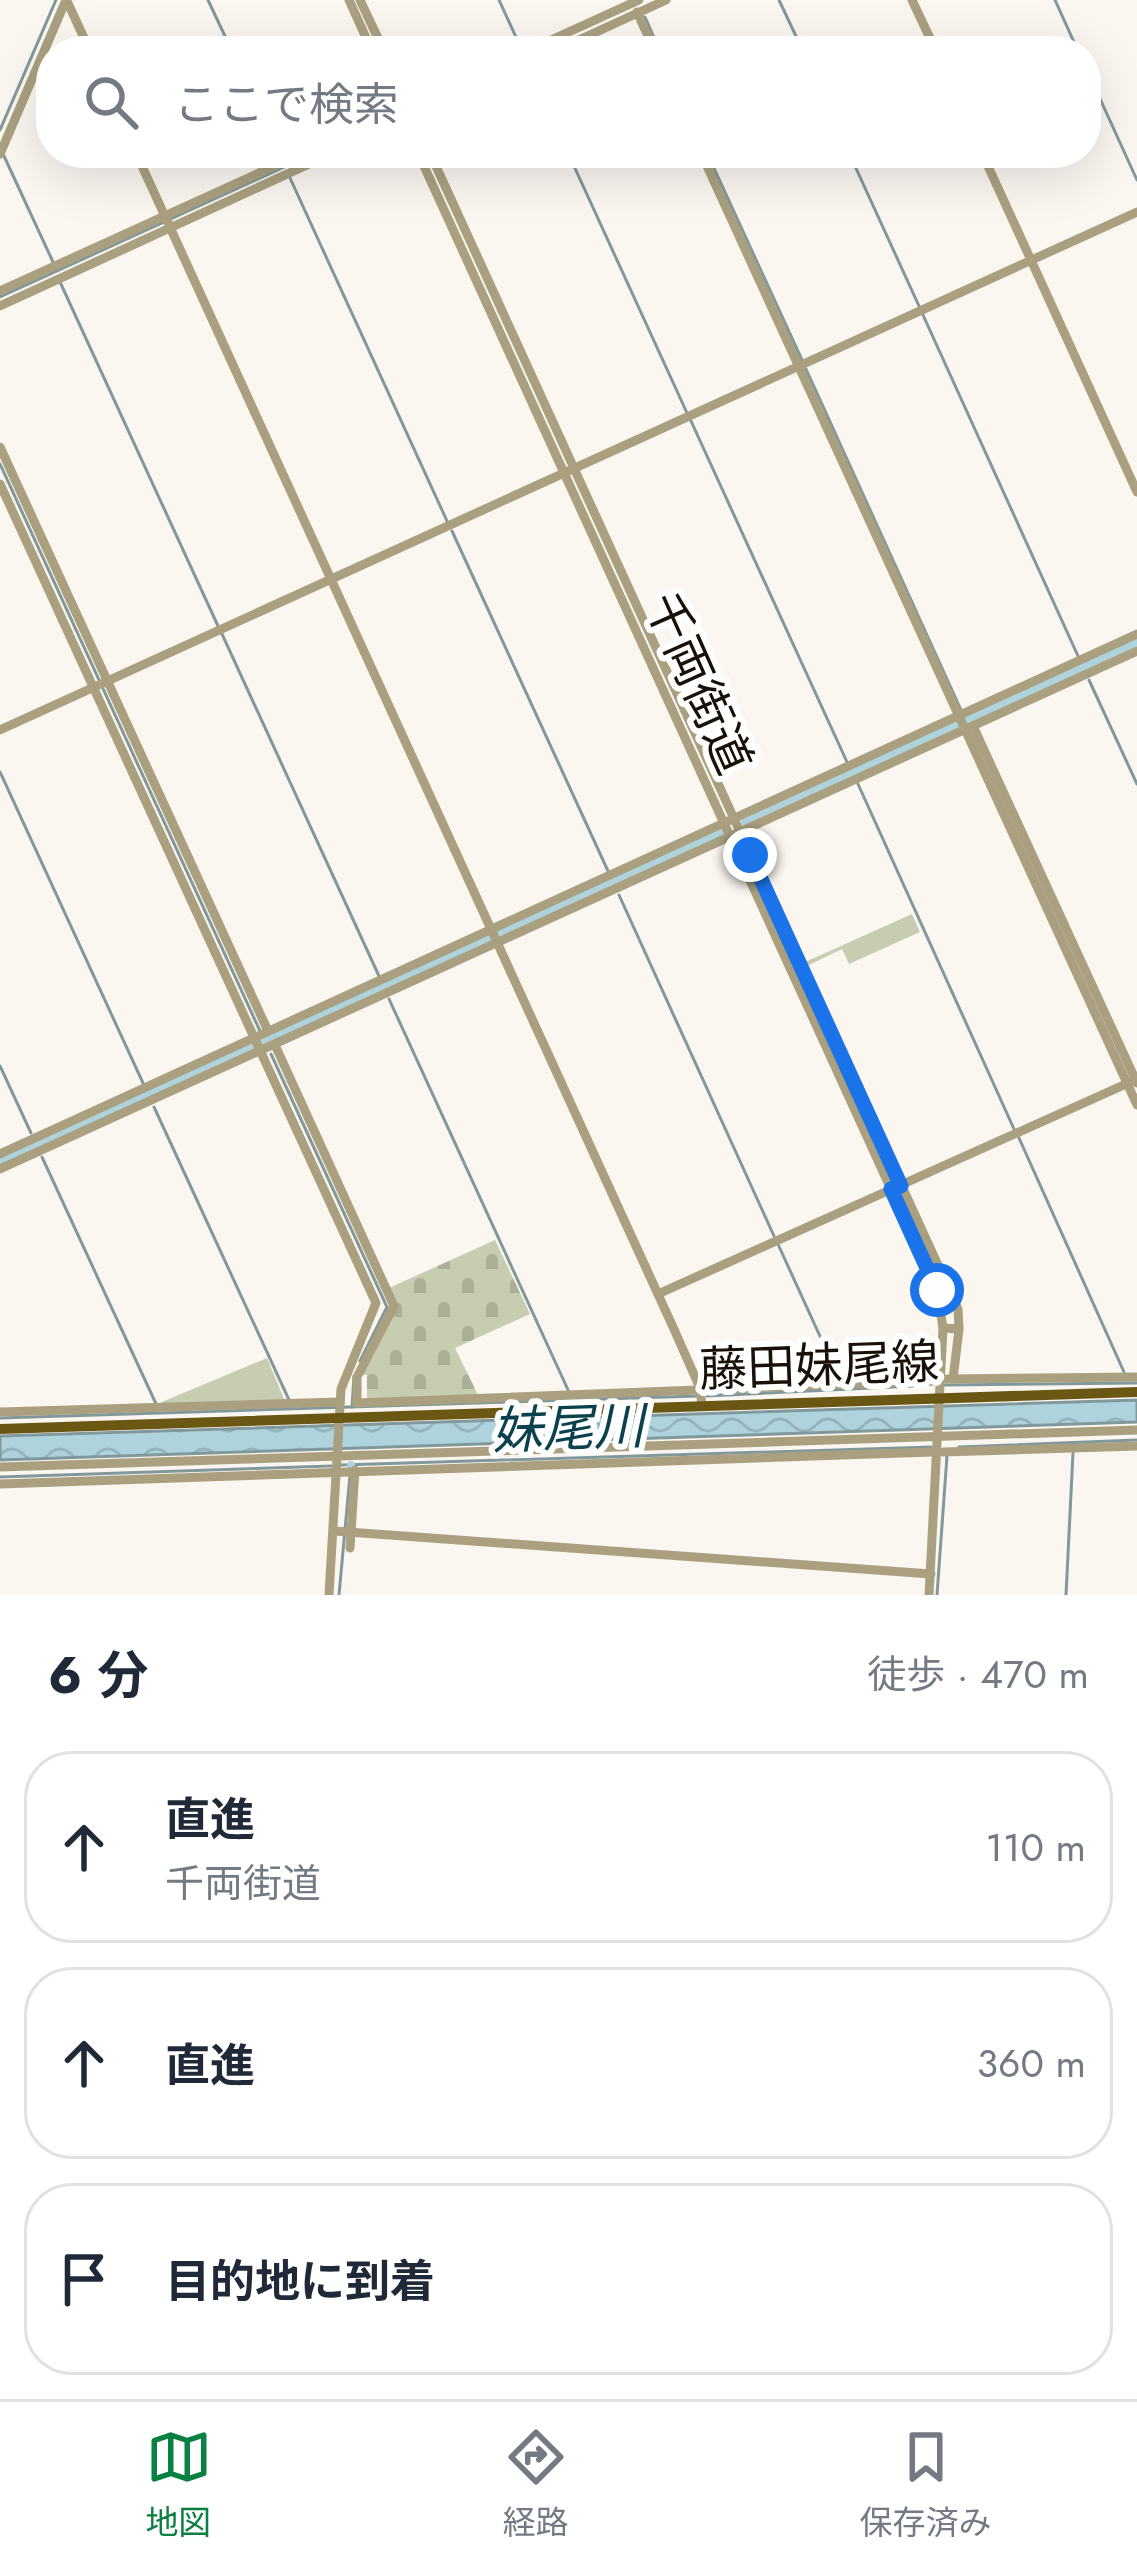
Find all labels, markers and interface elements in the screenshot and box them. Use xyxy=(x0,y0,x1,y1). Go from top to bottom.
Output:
search box xyxy=(36,36,1101,168)
icon: search xyxy=(78,69,144,135)
text: ここで検索 xyxy=(174,72,399,137)
street label: 千両街道 xyxy=(628,581,769,785)
route end xyxy=(723,828,777,882)
route start xyxy=(910,1263,964,1317)
street label: 藤田妹尾線 xyxy=(698,1327,940,1404)
water label: 妹尾川 xyxy=(490,1388,651,1468)
text: 6 分 xyxy=(48,1638,148,1712)
text: 徒歩 · 470 m xyxy=(867,1646,1089,1703)
text: 直進 xyxy=(165,1787,255,1852)
icon: ahead xyxy=(51,1814,117,1880)
text: 110 m xyxy=(985,1819,1086,1876)
text: 千両街道 xyxy=(165,1855,321,1912)
icon: ahead xyxy=(51,2030,117,2096)
text: 直進 xyxy=(165,2033,255,2098)
text: 360 m xyxy=(977,2035,1086,2092)
icon: arrive xyxy=(51,2246,117,2312)
text: 目的地に到着 xyxy=(165,2249,435,2314)
tab: 地図 xyxy=(146,2424,212,2546)
tab: 経路 xyxy=(503,2424,569,2546)
tab: 保存済み xyxy=(860,2424,992,2546)

